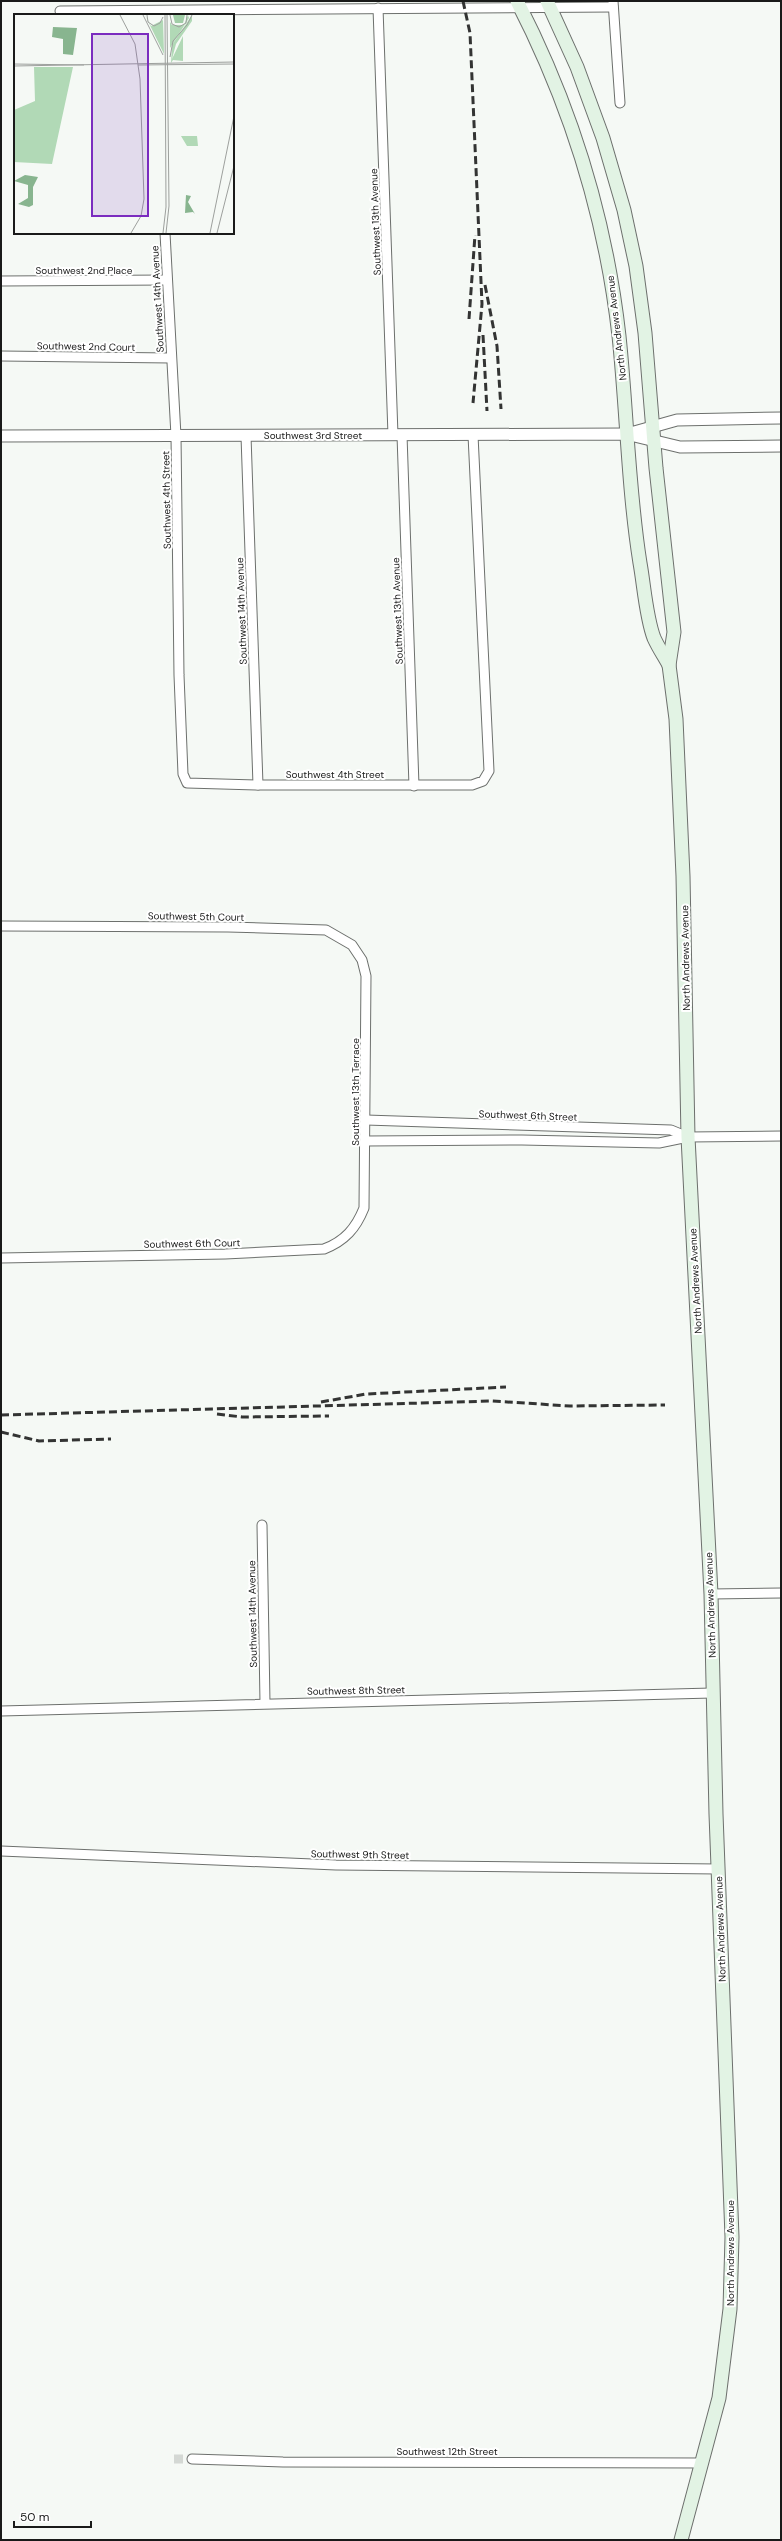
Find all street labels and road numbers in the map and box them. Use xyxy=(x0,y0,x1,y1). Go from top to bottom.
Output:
street label: Southwest 13th Avenue xyxy=(367,168,384,276)
street label: Southwest 14th Avenue xyxy=(148,245,167,353)
street label: Southwest 2nd Place xyxy=(36,264,133,277)
street label: North Andrews Avenue xyxy=(604,274,629,381)
street label: Southwest 2nd Court xyxy=(37,339,135,354)
street label: Southwest 3rd Street xyxy=(264,429,362,442)
street label: Southwest 4th Street xyxy=(159,451,174,549)
street label: Southwest 14th Avenue xyxy=(233,557,250,665)
street label: Southwest 13th Avenue xyxy=(389,557,406,665)
street label: Southwest 4th Street xyxy=(286,768,384,781)
street label: North Andrews Avenue xyxy=(678,905,693,1011)
street label: Southwest 5th Court xyxy=(148,909,244,924)
street label: Southwest 13th Terrace xyxy=(349,1038,362,1146)
street label: Southwest 6th Street xyxy=(478,1107,578,1124)
street label: North Andrews Avenue xyxy=(686,1227,705,1334)
street label: Southwest 6th Court xyxy=(144,1236,241,1251)
street label: North Andrews Avenue xyxy=(702,1552,719,1658)
street label: Southwest 14th Avenue xyxy=(245,1560,260,1668)
street label: Southwest 8th Street xyxy=(307,1683,405,1698)
street label: Southwest 9th Street xyxy=(311,1847,409,1862)
street label: North Andrews Avenue xyxy=(712,1876,729,1982)
street label: North Andrews Avenue xyxy=(724,2200,737,2306)
street label: Southwest 12th Street xyxy=(396,2445,498,2458)

